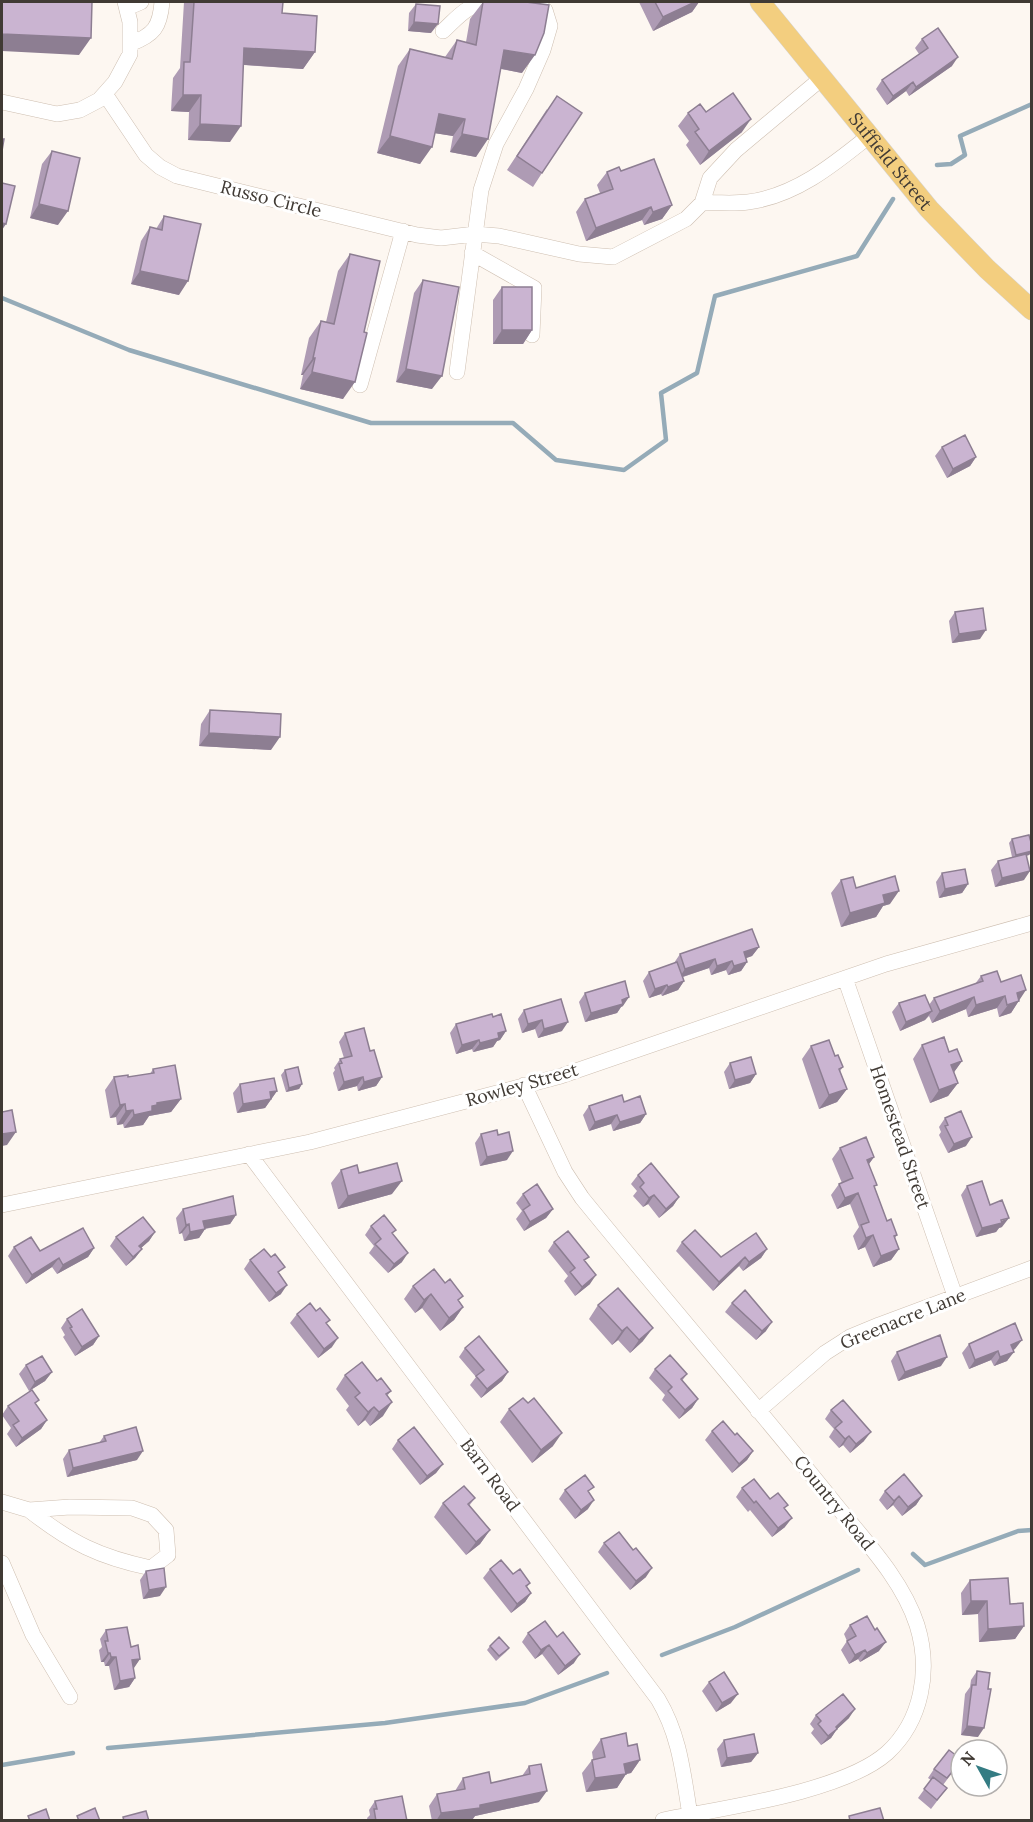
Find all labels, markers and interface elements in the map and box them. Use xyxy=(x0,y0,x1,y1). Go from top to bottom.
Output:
street label: Suffield Street xyxy=(844,108,937,215)
street label: Russo Circle xyxy=(218,175,324,222)
street label: Rowley Street xyxy=(463,1058,581,1112)
street label: Homestead Street xyxy=(865,1062,936,1212)
street label: Greenacre Lane xyxy=(837,1283,969,1354)
street label: Barn Road xyxy=(455,1434,526,1516)
street label: Country Road xyxy=(789,1450,880,1555)
north arrow xyxy=(949,1738,1009,1798)
text: N xyxy=(956,1747,979,1770)

